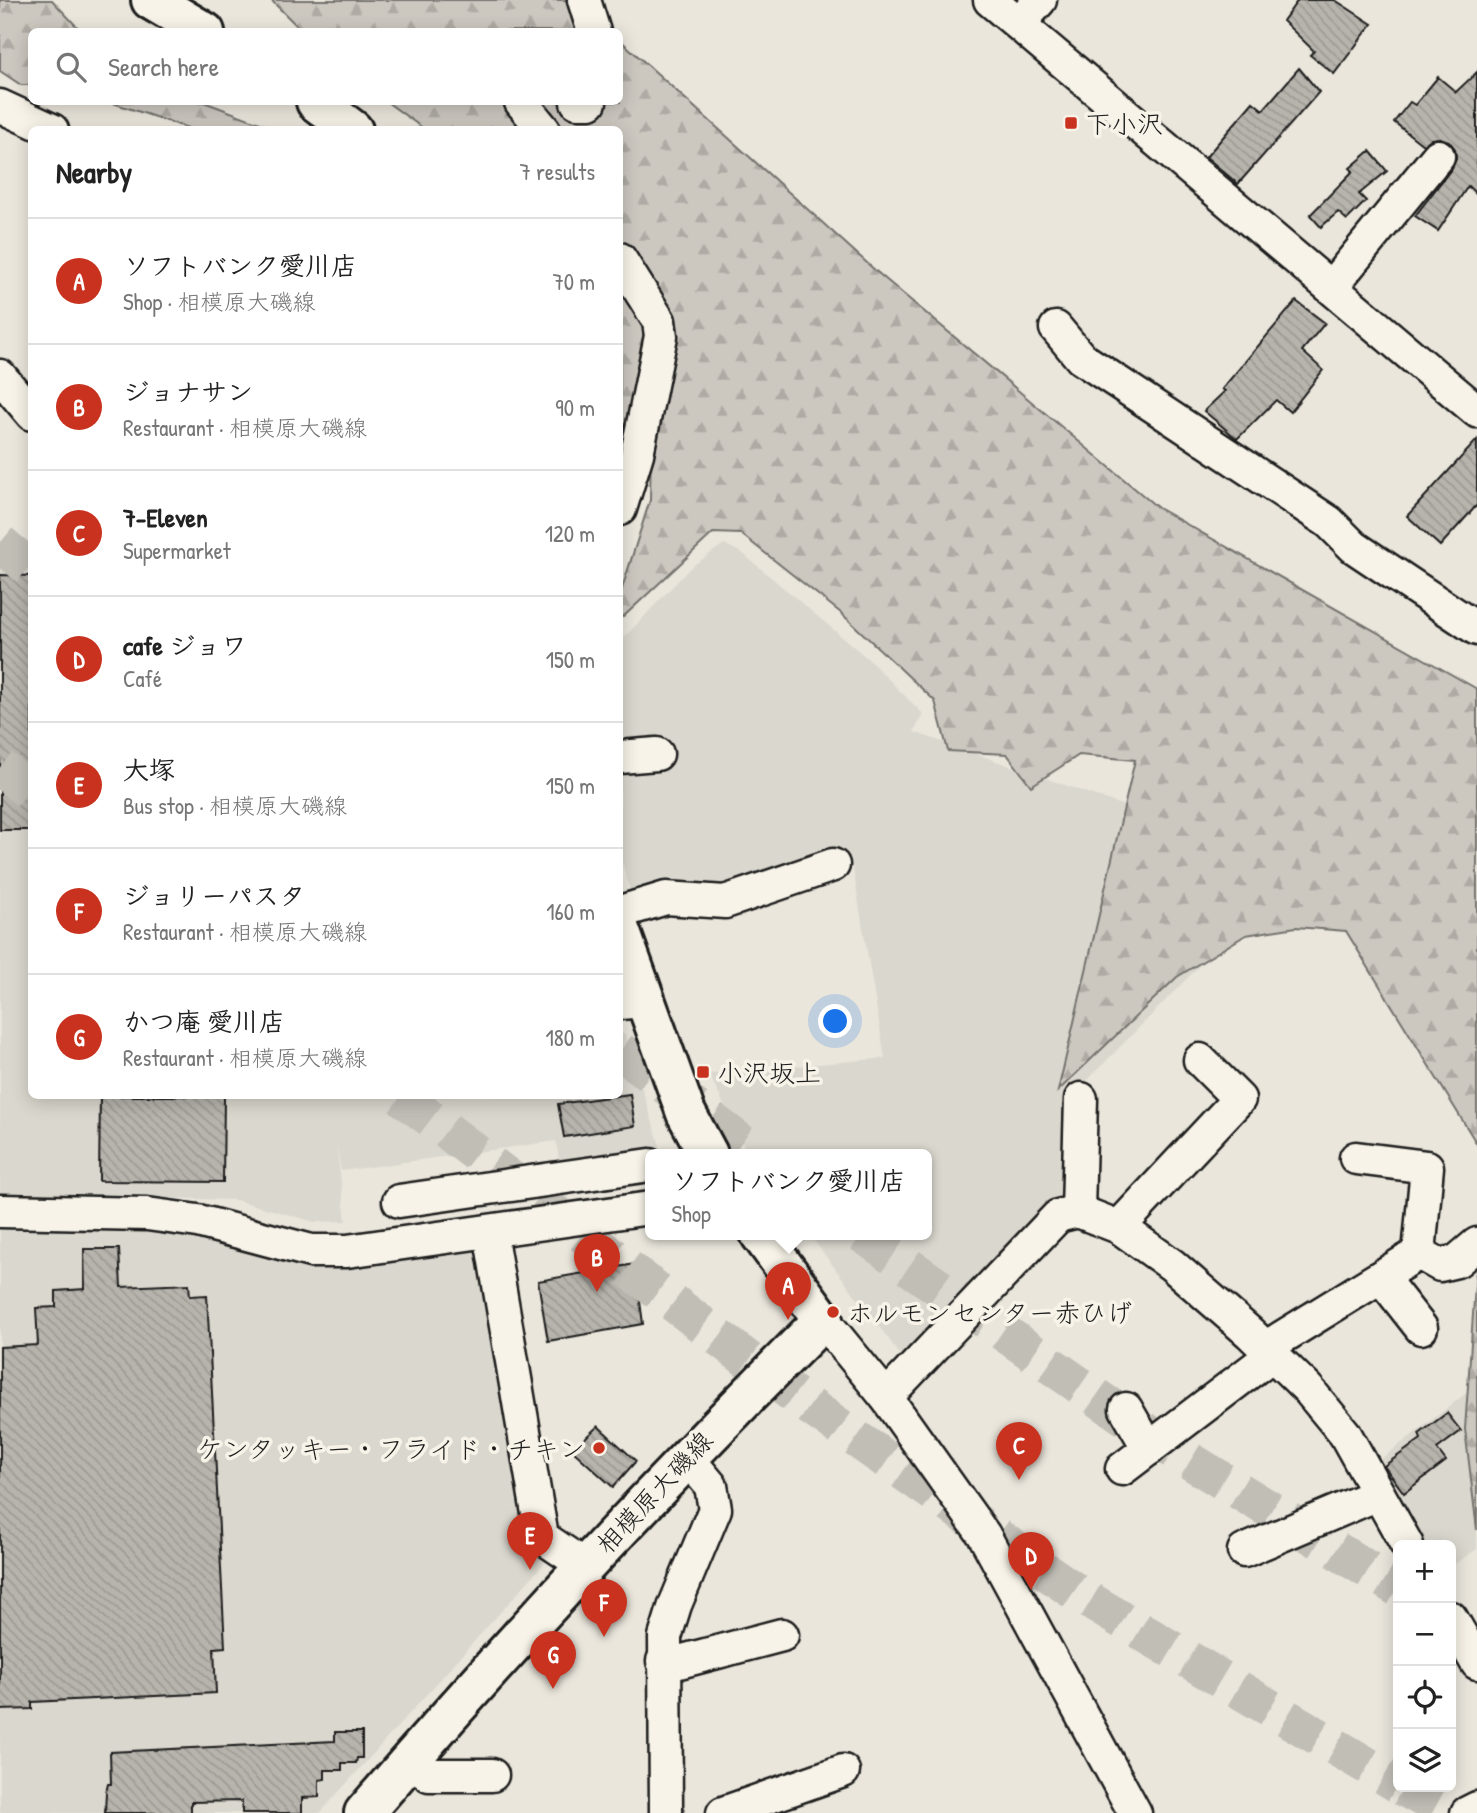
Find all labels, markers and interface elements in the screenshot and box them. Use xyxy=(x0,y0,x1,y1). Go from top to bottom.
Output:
search box xyxy=(28,28,623,105)
icon: search xyxy=(52,48,90,86)
text: Search here xyxy=(108,49,219,84)
place label: 下小沢 xyxy=(1085,106,1163,141)
marker: 下小沢 xyxy=(1063,115,1079,131)
text: Nearby xyxy=(56,152,132,192)
text: 7 results xyxy=(519,156,595,187)
text: ソフトバンク愛川店 xyxy=(123,248,357,283)
text: A xyxy=(73,266,85,297)
text: 70 m xyxy=(552,266,595,297)
text: Shop · 相模原大磯線 xyxy=(123,286,316,317)
text: ジョナサン xyxy=(123,374,253,409)
text: B xyxy=(73,392,85,423)
text: 90 m xyxy=(555,392,595,423)
text: Restaurant · 相模原大磯線 xyxy=(123,412,367,443)
text: 7-Eleven xyxy=(123,500,208,535)
text: C xyxy=(73,518,85,549)
text: 120 m xyxy=(545,518,595,549)
text: Supermarket xyxy=(123,535,231,566)
text: cafe ジョワ xyxy=(123,628,247,663)
text: D xyxy=(74,644,84,675)
text: 150 m xyxy=(546,644,595,675)
text: Café xyxy=(123,663,162,694)
text: 大塚 xyxy=(123,752,175,787)
text: E xyxy=(74,770,84,801)
text: 150 m xyxy=(546,770,595,801)
text: Bus stop · 相模原大磯線 xyxy=(123,790,347,821)
text: ジョリーパスタ xyxy=(123,878,306,913)
text: F xyxy=(75,896,83,927)
text: 160 m xyxy=(546,896,595,927)
text: Restaurant · 相模原大磯線 xyxy=(123,916,367,947)
text: かつ庵 愛川店 xyxy=(123,1004,285,1039)
your location xyxy=(818,1004,852,1038)
text: G xyxy=(73,1022,85,1053)
text: 180 m xyxy=(545,1022,595,1053)
text: Restaurant · 相模原大磯線 xyxy=(123,1042,367,1073)
place label: 小沢坂上 xyxy=(717,1055,821,1090)
marker: 小沢坂上 xyxy=(695,1064,711,1080)
popup xyxy=(645,1149,932,1240)
text: ソフトバンク愛川店 xyxy=(671,1163,906,1198)
text: Shop xyxy=(671,1198,711,1229)
pin: B xyxy=(574,1234,620,1292)
pin: A xyxy=(765,1262,811,1320)
place label: ホルモンセンター赤ひげ xyxy=(847,1295,1132,1330)
marker: ホルモンセンター赤ひげ xyxy=(825,1304,841,1320)
pin: C xyxy=(996,1422,1042,1480)
street label: 相模原大磯線 xyxy=(588,1423,720,1561)
place label: ケンタッキー・フライド・チキン xyxy=(197,1431,585,1466)
marker: ケンタッキー・フライド・チキン xyxy=(591,1440,607,1456)
pin: E xyxy=(507,1512,553,1570)
pin: D xyxy=(1008,1532,1054,1590)
map controls xyxy=(1393,1540,1456,1792)
button: + xyxy=(1393,1540,1456,1603)
pin: F xyxy=(581,1579,627,1637)
button: − xyxy=(1393,1603,1456,1666)
pin: G xyxy=(530,1631,576,1689)
button: locate xyxy=(1393,1666,1456,1729)
button: layers xyxy=(1393,1729,1456,1792)

